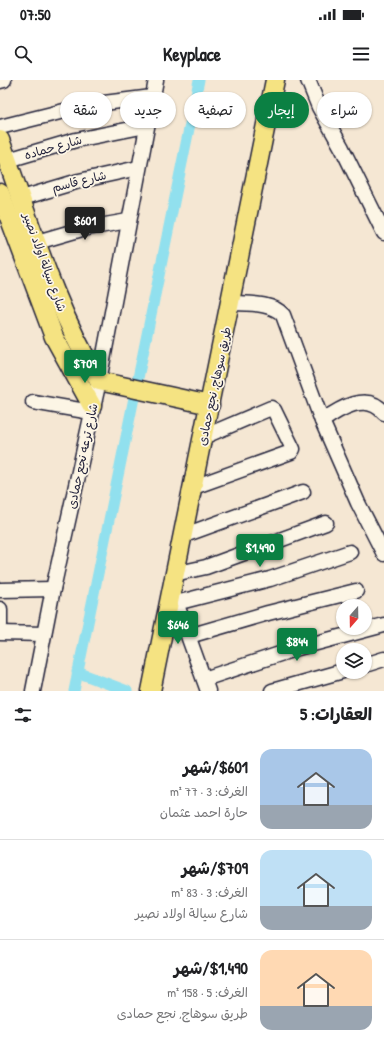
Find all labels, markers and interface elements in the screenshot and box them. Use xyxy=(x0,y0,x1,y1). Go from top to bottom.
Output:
text: 07:50 xyxy=(20,4,51,25)
text: Keyplace xyxy=(163,42,221,67)
icon: search xyxy=(12,43,34,65)
icon: menu xyxy=(350,43,372,65)
chip: شقة xyxy=(60,92,112,128)
chip: جديد xyxy=(120,92,176,128)
chip: تصفية xyxy=(184,92,246,128)
chip: إيجار xyxy=(254,92,309,128)
chip: شراء xyxy=(317,92,372,128)
street label: شارع حماده xyxy=(22,131,84,164)
street label: شارع قاسم xyxy=(50,166,108,197)
pin: $601 xyxy=(61,207,109,241)
street label: شارع سيالة اولاد نصير xyxy=(18,209,71,314)
text: $601 xyxy=(74,211,96,229)
street label: طريق سوهاج, نجع حمادى xyxy=(193,325,236,447)
pin: $709 xyxy=(61,350,109,384)
text: $709 xyxy=(73,354,97,372)
street label: شارع ترعه نجع حمادى xyxy=(63,402,102,511)
pin: $1,490 xyxy=(227,534,293,568)
text: $1,490 xyxy=(245,538,275,556)
north arrow xyxy=(336,599,372,635)
map controls xyxy=(336,599,372,679)
pin: $646 xyxy=(154,611,202,645)
text: $646 xyxy=(167,615,189,633)
pin: $844 xyxy=(273,628,321,662)
text: $844 xyxy=(286,632,308,650)
button: layers xyxy=(336,643,372,679)
text: العقارات: 5 xyxy=(300,702,372,725)
icon: filters xyxy=(12,704,34,726)
text: $601/شهر xyxy=(183,755,248,778)
icon: home xyxy=(292,765,340,813)
text: الغرف: 3 · 77 m² xyxy=(170,782,248,800)
text: حارة احمد عثمان xyxy=(160,803,248,821)
text: $709/شهر xyxy=(182,856,248,879)
icon: home xyxy=(292,866,340,914)
text: الغرف: 3 · 83 m² xyxy=(171,883,248,901)
text: شارع سيالة اولاد نصير xyxy=(135,904,248,922)
text: $1,490/شهر xyxy=(174,956,248,979)
icon: home xyxy=(292,966,340,1014)
text: الغرف: 5 · 158 m² xyxy=(167,983,248,1001)
text: طريق سوهاج, نجع حمادى xyxy=(117,1004,248,1022)

